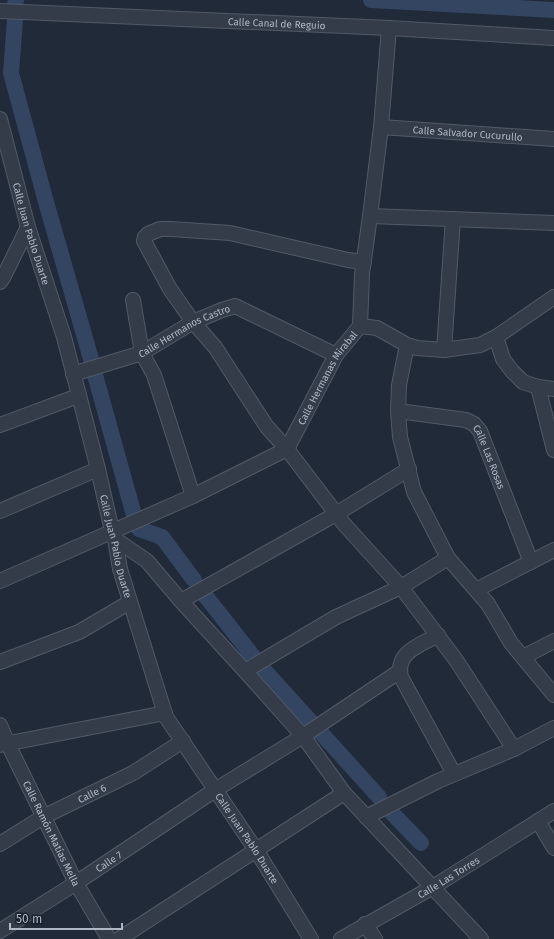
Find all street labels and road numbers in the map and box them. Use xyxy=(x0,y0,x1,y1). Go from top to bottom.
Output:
street label: Calle Canal de Reguio xyxy=(228,16,326,32)
street label: Calle Salvador Cucurullo xyxy=(412,124,523,144)
street label: Calle Juan Pablo Duarte xyxy=(10,182,52,287)
street label: Calle Hermanos Castro xyxy=(137,303,232,361)
street label: Calle Hermanas Mirabal xyxy=(296,329,360,427)
street label: Calle Las Rosas xyxy=(470,422,507,491)
street label: Calle Juan Pablo Duarte xyxy=(97,494,134,600)
street label: Calle Ramón Matías Mella xyxy=(20,779,82,888)
street label: Calle 6 xyxy=(76,782,108,806)
street label: Calle Juan Pablo Duarte xyxy=(212,791,280,886)
street label: Calle 7 xyxy=(94,849,125,875)
street label: Calle Las Torres xyxy=(416,854,482,901)

